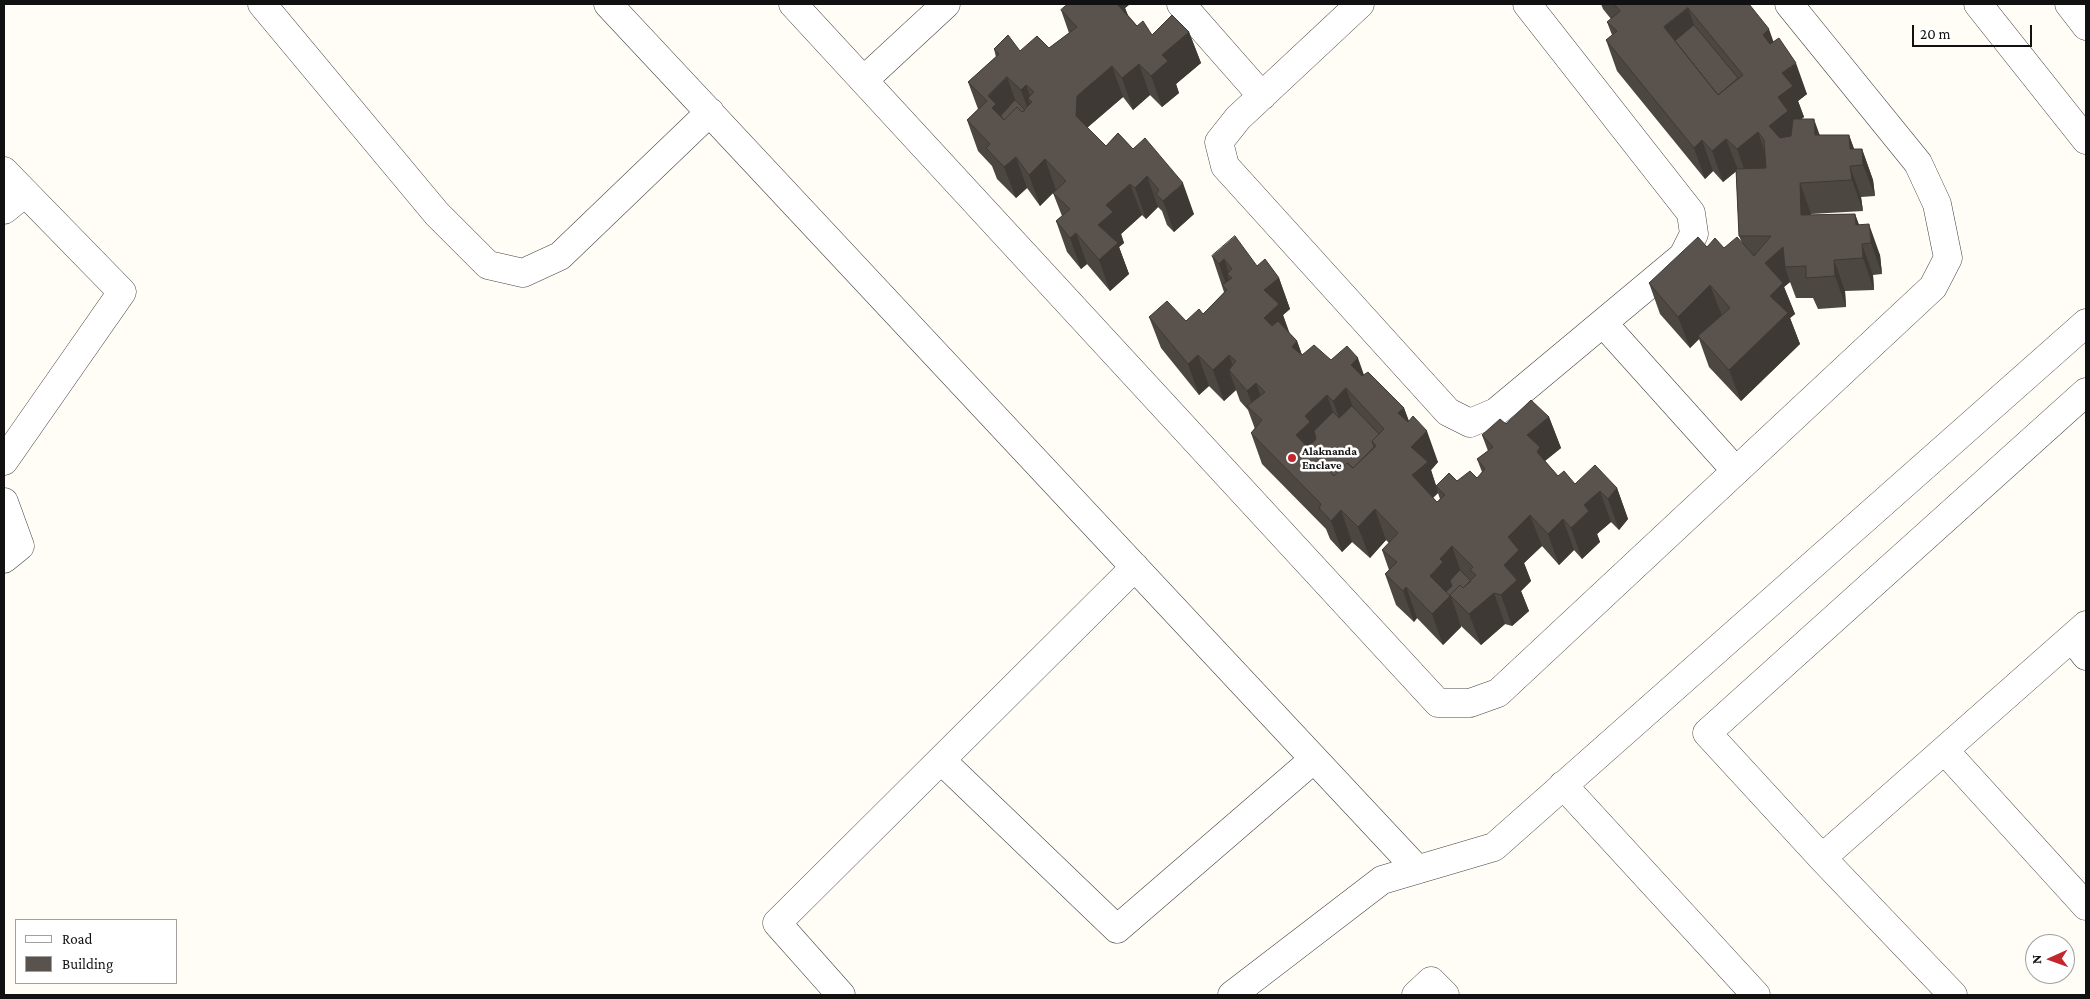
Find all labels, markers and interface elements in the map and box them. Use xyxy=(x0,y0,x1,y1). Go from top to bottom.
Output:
scale bar xyxy=(1915,15,2035,47)
text: 20 m xyxy=(1920,26,1951,42)
place label: Alaknanda Enclave xyxy=(1302,444,1357,472)
marker: Alaknanda Enclave xyxy=(1286,452,1298,464)
legend xyxy=(15,919,178,984)
text: Road xyxy=(62,931,92,947)
north arrow xyxy=(2025,934,2075,984)
text: N xyxy=(2028,954,2044,965)
text: Building xyxy=(62,956,113,972)

